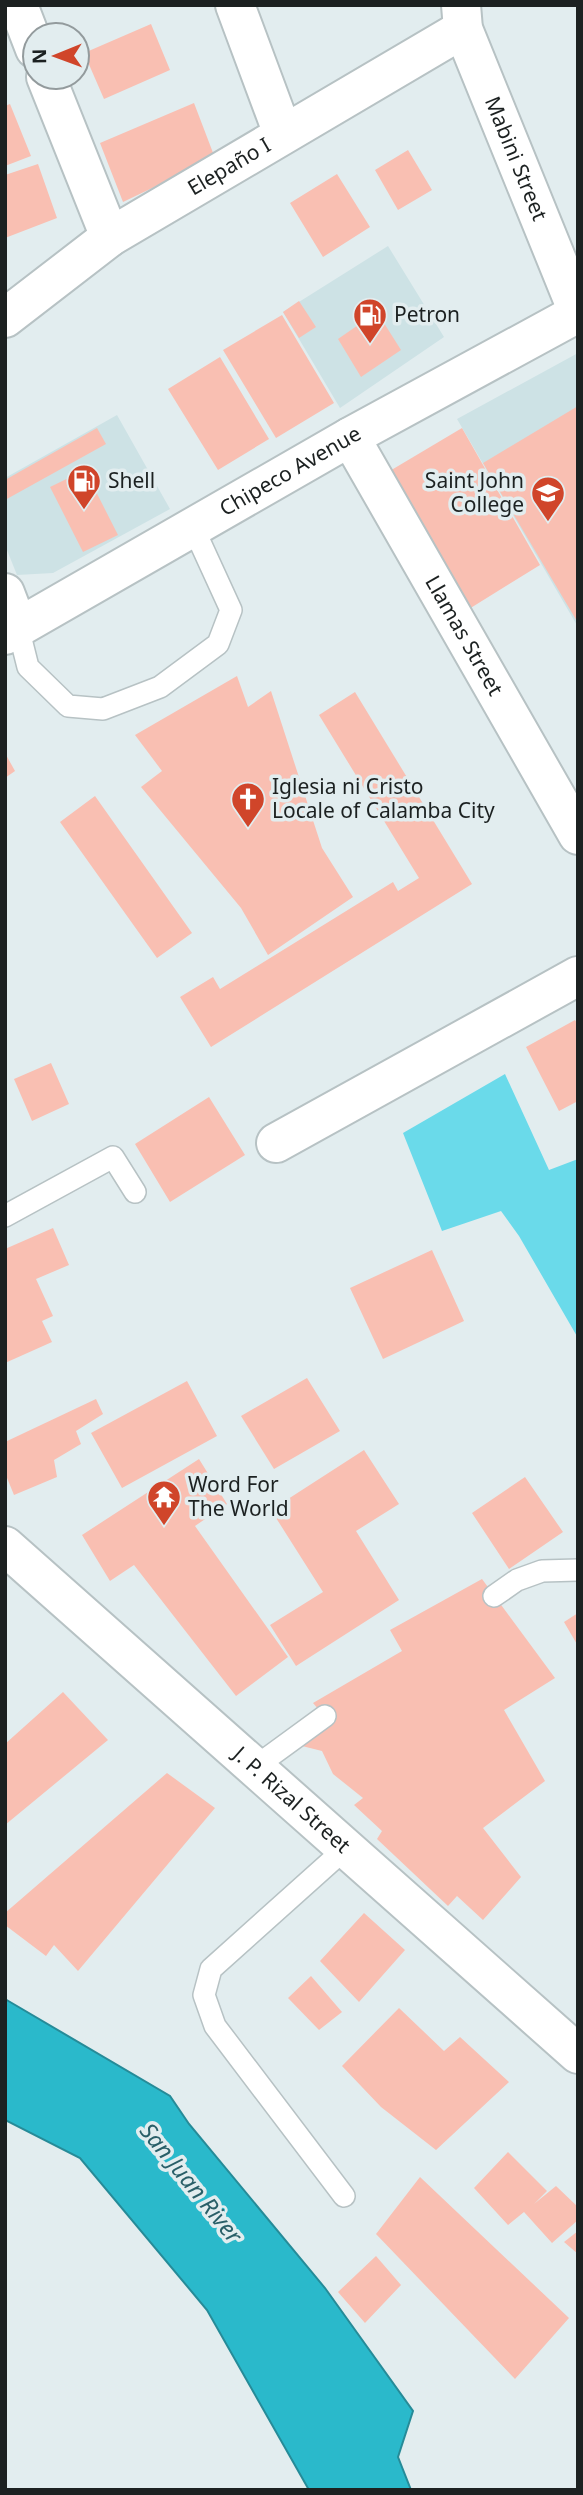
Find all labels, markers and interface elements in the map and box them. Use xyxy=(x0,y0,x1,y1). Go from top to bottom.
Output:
north arrow xyxy=(21,21,91,91)
text: N xyxy=(26,48,52,64)
street label: Mabini Street xyxy=(479,92,555,225)
street label: Elepaño I xyxy=(182,130,275,201)
fuel station icon: Petron xyxy=(351,296,389,345)
place label: Petron xyxy=(394,300,460,328)
street label: Chipeco Avenue xyxy=(214,419,365,522)
fuel station icon: Shell xyxy=(65,462,103,511)
place label: Shell xyxy=(108,466,155,494)
place label: Saint John College xyxy=(425,466,524,518)
school or university icon: Saint John College xyxy=(529,474,567,523)
street label: Llamas Street xyxy=(419,570,510,701)
place label: Iglesia ni Cristo Locale of Calamba City xyxy=(272,772,495,824)
church icon: Iglesia ni Cristo Locale of Calamba City xyxy=(229,780,267,829)
place label: Word For The World xyxy=(188,1470,289,1522)
temple icon: Word For The World xyxy=(145,1478,183,1527)
street label: J. P. Rizal Street xyxy=(226,1739,357,1859)
water label: San Juan River xyxy=(133,2115,251,2250)

